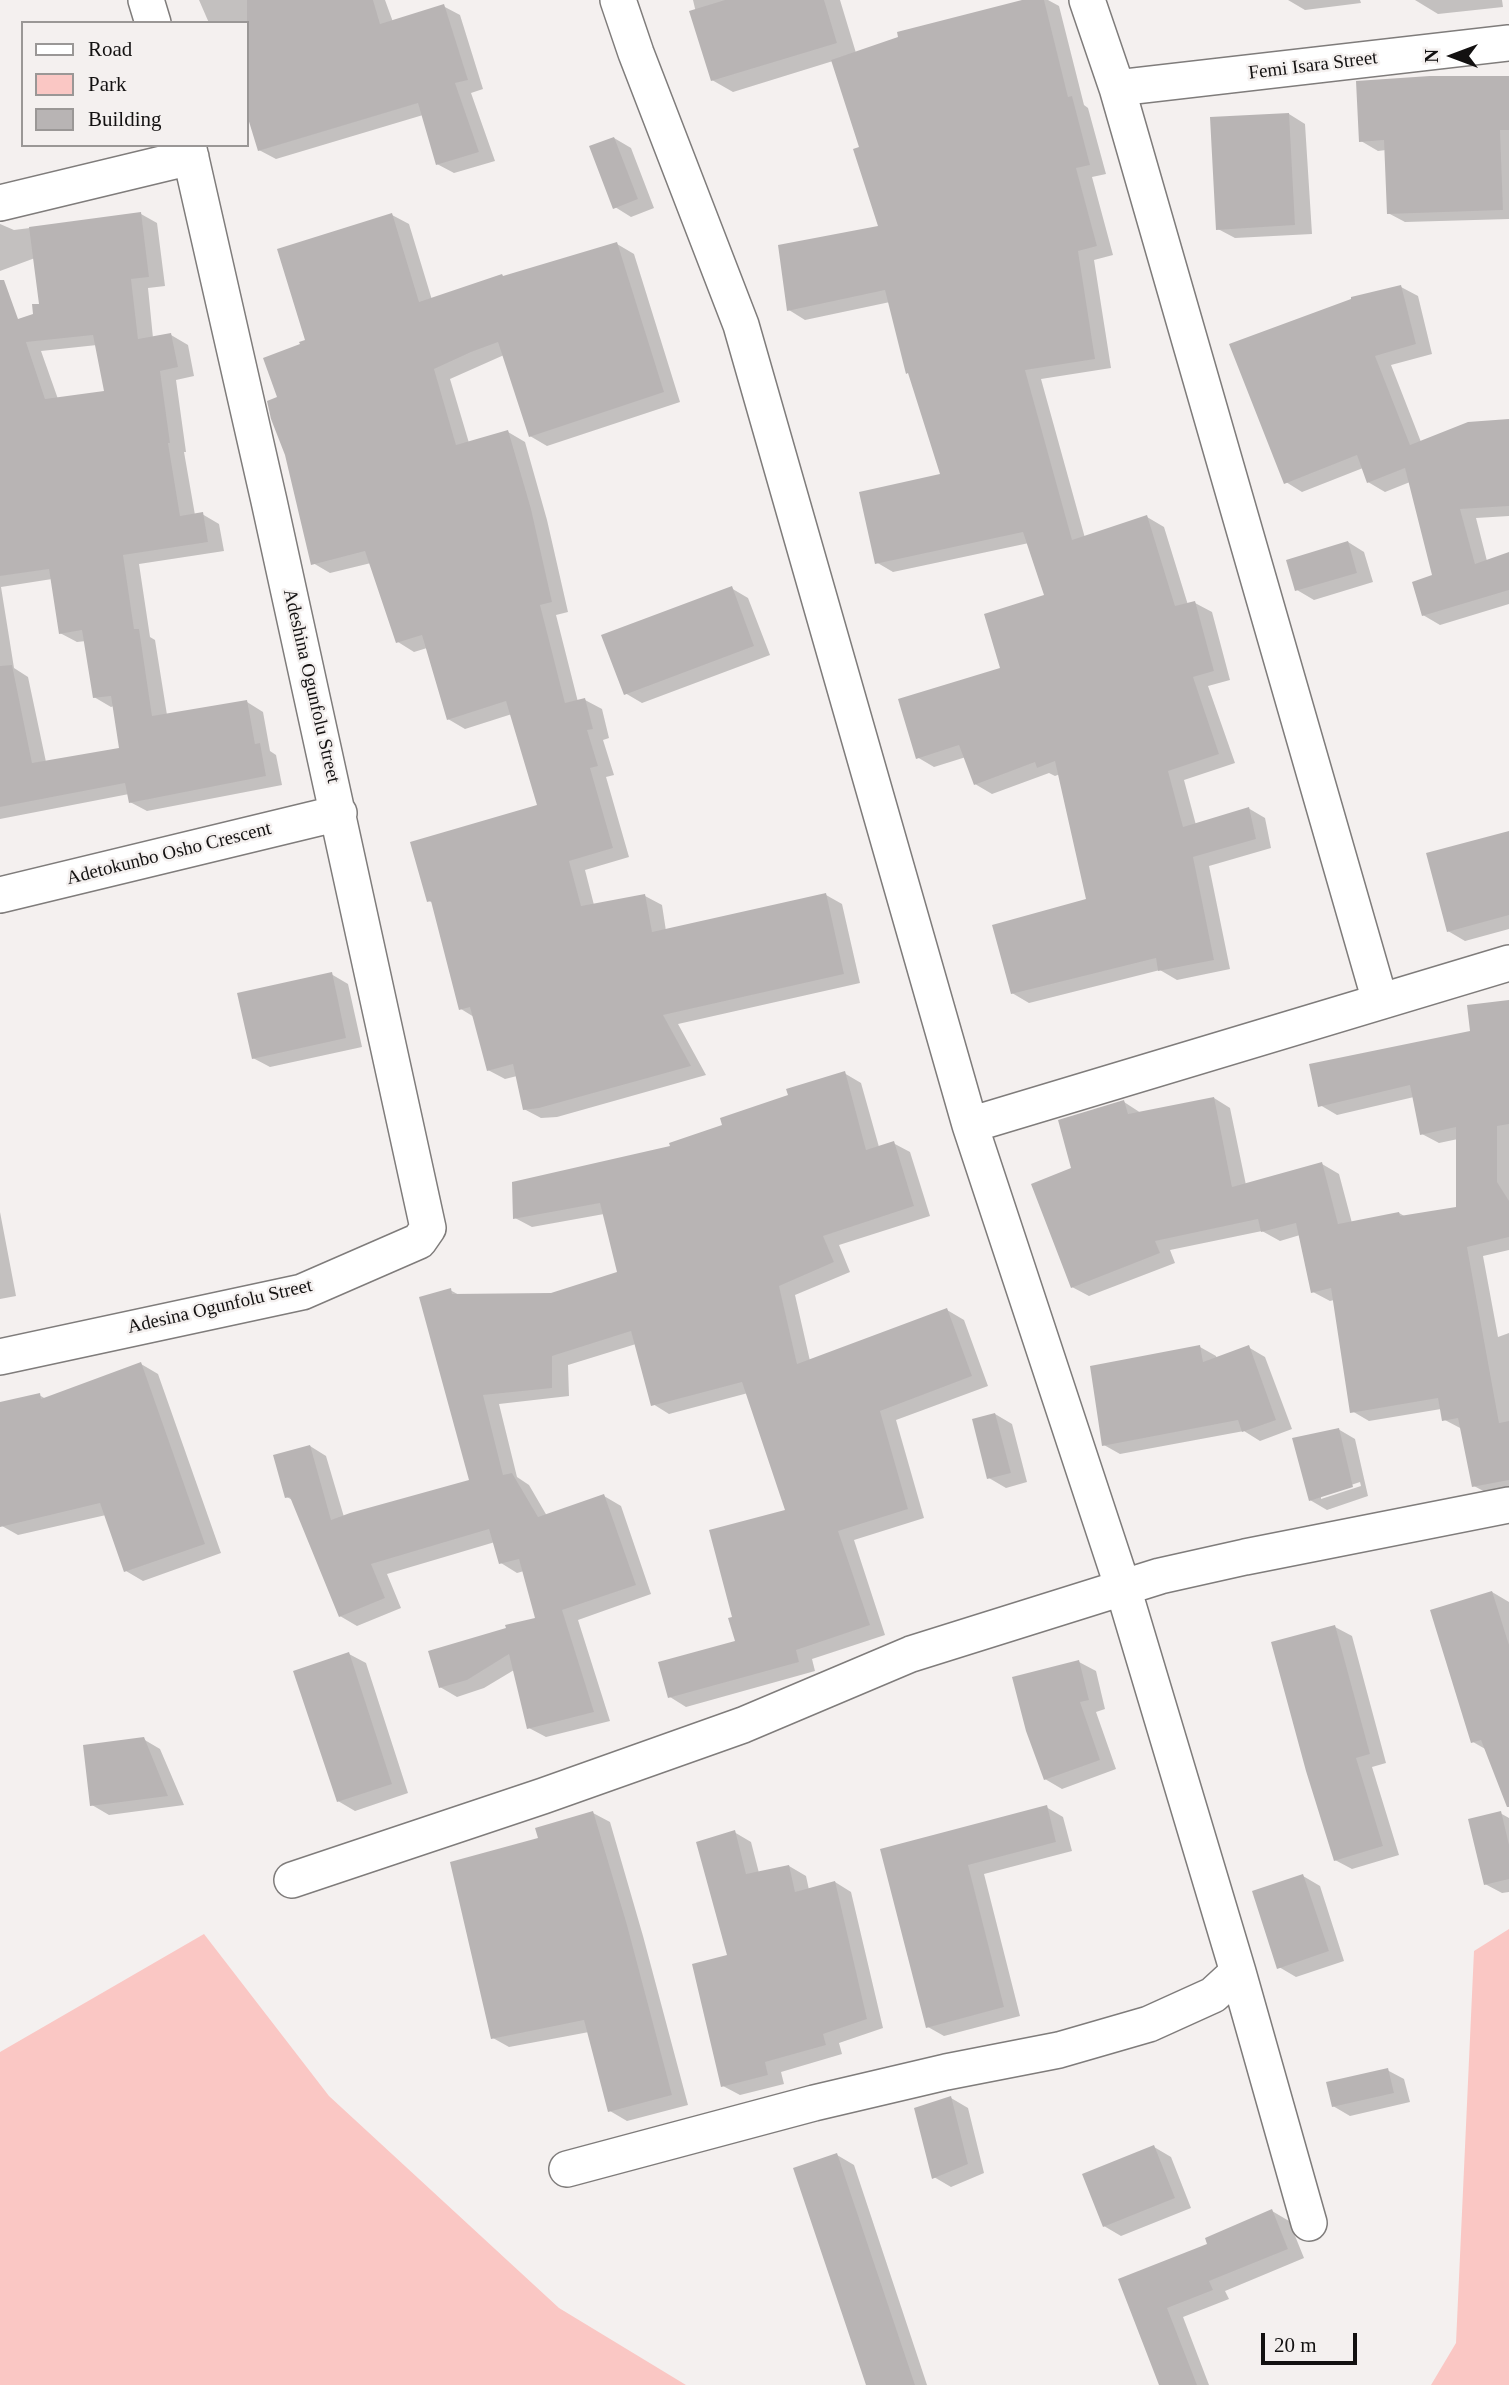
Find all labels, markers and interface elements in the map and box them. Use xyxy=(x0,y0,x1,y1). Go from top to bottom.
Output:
legend xyxy=(21,21,248,147)
north arrow xyxy=(1418,21,1488,91)
text: Road xyxy=(88,37,132,61)
street label: Femi Isara Street xyxy=(1247,47,1379,85)
text: N xyxy=(1421,49,1442,63)
text: Park xyxy=(88,72,127,96)
text: Building xyxy=(88,107,162,131)
street label: Adeshina Ogunfolu Street xyxy=(278,587,344,785)
street label: Adetokunbo Osho Crescent xyxy=(64,818,274,890)
street label: Adesina Ogunfolu Street xyxy=(125,1275,315,1339)
scale bar xyxy=(1264,2318,1360,2362)
text: 20 m xyxy=(1274,2333,1317,2357)

